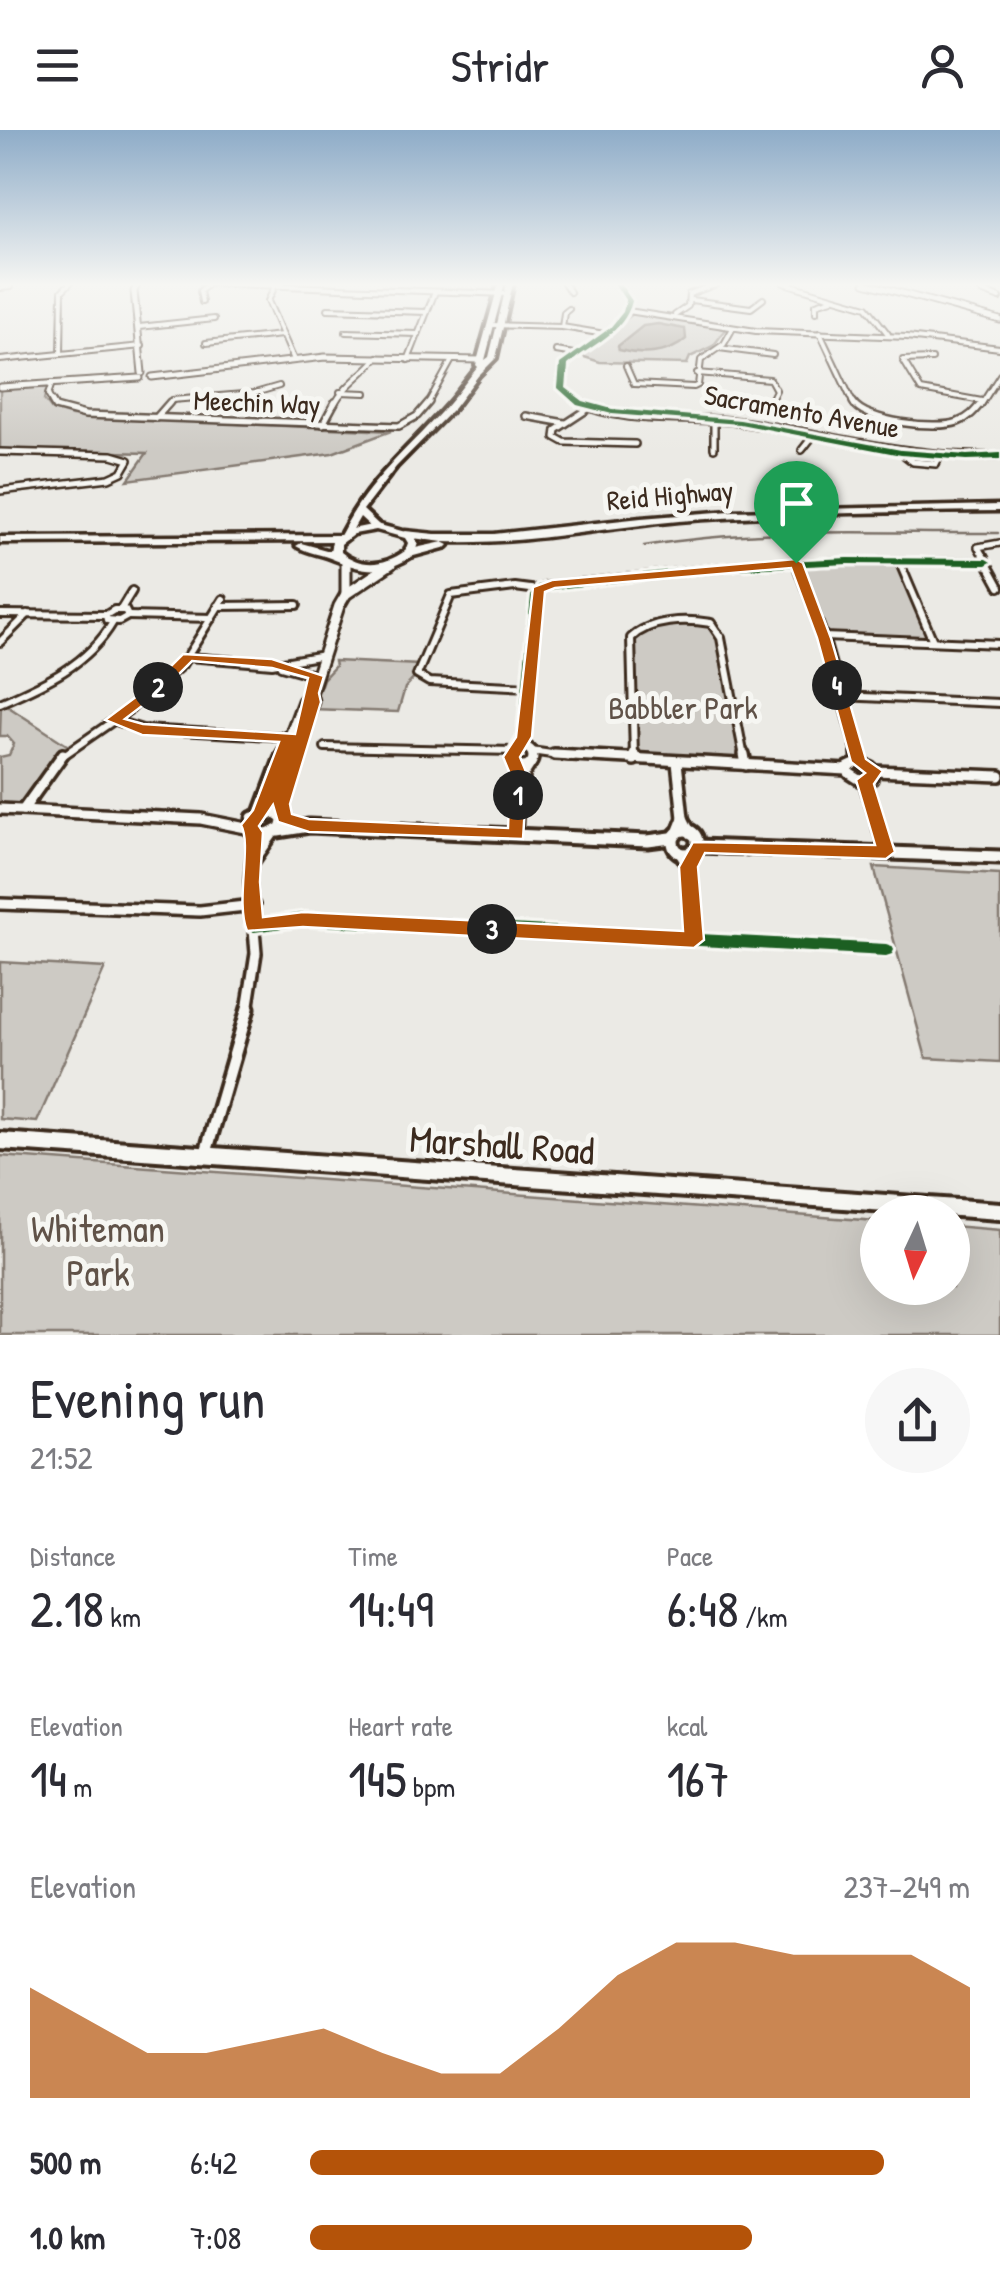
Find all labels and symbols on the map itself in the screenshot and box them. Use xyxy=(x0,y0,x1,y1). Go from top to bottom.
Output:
street label: Sacramento Avenue xyxy=(701,375,903,447)
street label: Meechin Way xyxy=(193,381,321,423)
pin xyxy=(754,461,839,564)
street label: Reid Highway xyxy=(605,471,735,519)
pin: 4 xyxy=(812,660,862,710)
pin: 2 xyxy=(133,662,183,712)
park label: Babbler Park xyxy=(608,686,758,729)
pin: 1 xyxy=(493,770,543,820)
pin: 3 xyxy=(467,904,517,954)
street label: Marshall Road xyxy=(408,1112,596,1176)
north arrow xyxy=(860,1195,970,1305)
park label: Whiteman Park xyxy=(31,1202,165,1298)

